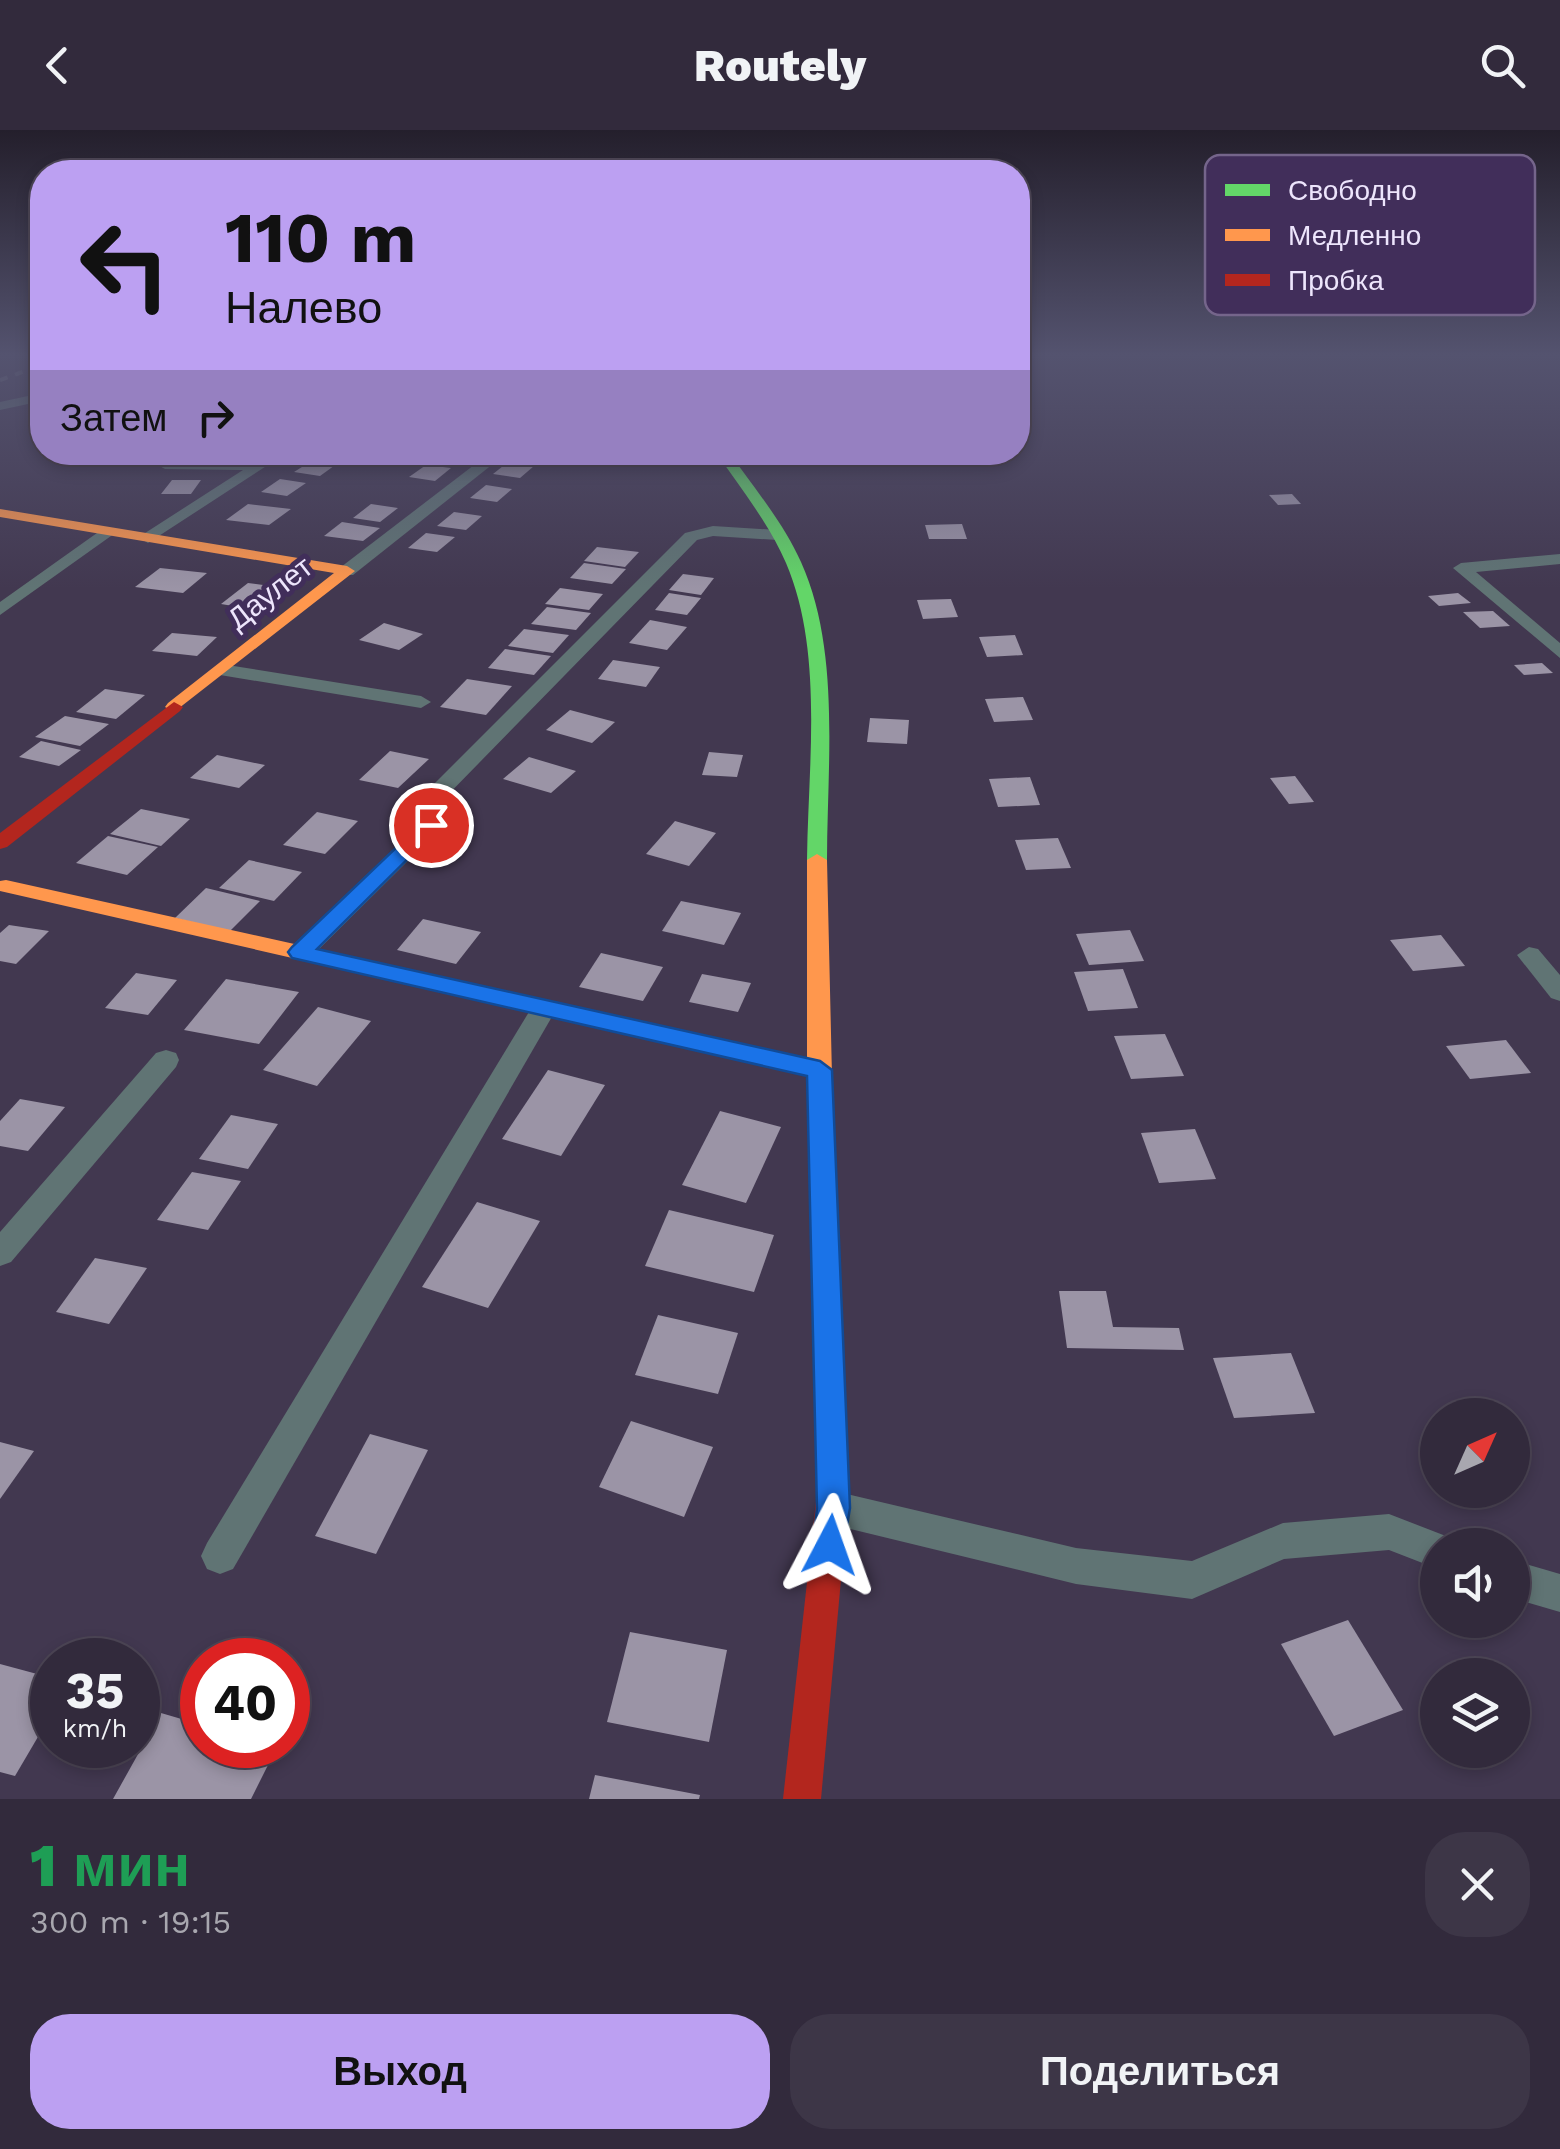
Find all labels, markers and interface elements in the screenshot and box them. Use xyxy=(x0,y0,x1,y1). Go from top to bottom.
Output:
icon: back xyxy=(30,38,85,93)
icon: search xyxy=(1475,38,1530,93)
text: Routely xyxy=(694,39,866,92)
legend xyxy=(1205,155,1535,315)
text: Свободно xyxy=(1288,174,1417,207)
text: 110 m xyxy=(225,197,416,279)
icon: left xyxy=(60,200,190,330)
text: Медленно xyxy=(1288,219,1421,252)
text: Пробка xyxy=(1288,264,1384,297)
text: Налево xyxy=(225,281,382,334)
icon: right xyxy=(188,390,243,445)
text: Затем xyxy=(60,396,168,440)
street label: Даулет xyxy=(220,549,319,637)
pin xyxy=(389,783,474,868)
icon: arrive xyxy=(404,798,459,853)
north arrow xyxy=(1420,1398,1530,1508)
map controls xyxy=(1420,1398,1530,1768)
position arrow xyxy=(778,1493,882,1597)
button: sound xyxy=(1420,1528,1530,1638)
speed limit sign: 40 xyxy=(180,1638,310,1768)
button: layers xyxy=(1420,1658,1530,1768)
text: 35 xyxy=(66,1661,124,1720)
text: km/h xyxy=(63,1714,127,1743)
text: 1 мин xyxy=(30,1830,190,1901)
button: close xyxy=(1425,1832,1530,1937)
text: 300 m · 19:15 xyxy=(30,1903,231,1941)
button: Выход xyxy=(30,2014,770,2129)
button: Поделиться xyxy=(790,2014,1530,2129)

